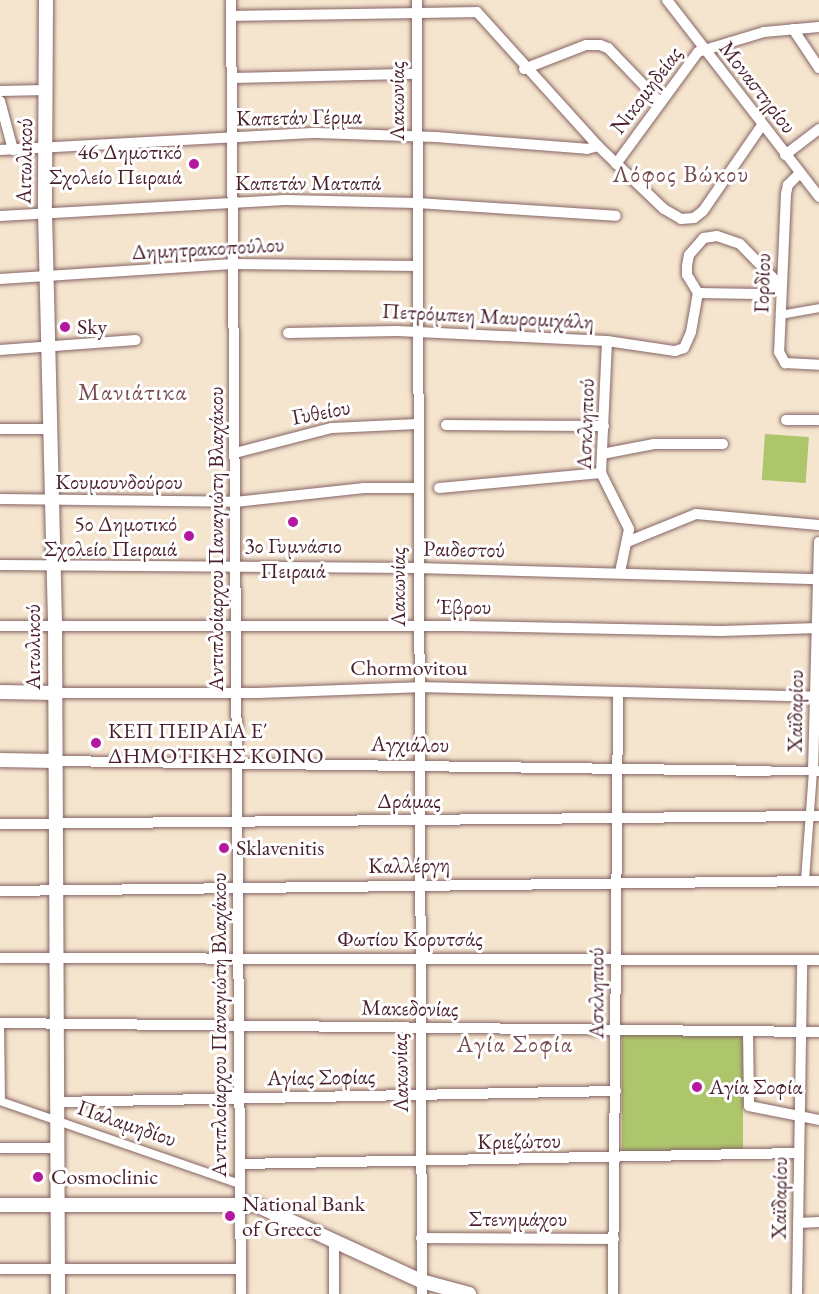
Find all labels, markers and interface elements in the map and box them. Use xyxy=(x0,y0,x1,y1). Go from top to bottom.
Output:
street label: Μοναστηρίου xyxy=(714,35,802,139)
street label: Νικομηδείας xyxy=(604,41,688,139)
street label: Λακωνίας xyxy=(384,61,410,141)
street label: Καπετάν Γέρμα xyxy=(236,103,362,131)
street label: Αιτωλικού xyxy=(10,118,38,204)
place label: 46 Δημοτικό Σχολείο Πειραιά xyxy=(49,138,182,190)
marker: 46 Δημοτικό Σχολείο Πειραιά xyxy=(187,157,201,171)
district label: Λόφος Βώκου xyxy=(612,160,750,188)
street label: Καπετάν Ματαπά xyxy=(235,170,381,196)
street label: Δημητρακοπούλου xyxy=(131,231,285,265)
street label: Γορδίου xyxy=(748,252,776,314)
street label: Πετρόμπεη Μαυρομιχάλη xyxy=(381,297,595,335)
place label: Sky xyxy=(77,314,107,340)
marker: Sky xyxy=(58,320,72,334)
district label: Μανιάτικα xyxy=(78,378,188,406)
street label: Ασκληπιού xyxy=(570,378,600,470)
street label: Αντιπλοίαρχου Παναγιώτη Βλαχάκου xyxy=(203,387,229,691)
street label: Γυθείου xyxy=(289,393,353,431)
street label: Κουμουνδούρου xyxy=(55,469,183,495)
place label: 5ο Δημοτικό Σχολείο Πειραιά xyxy=(44,510,177,562)
marker: 3ο Γυμνάσιο Πειραιά xyxy=(286,515,300,529)
marker: 5ο Δημοτικό Σχολείο Πειραιά xyxy=(182,529,196,543)
place label: 3ο Γυμνάσιο Πειραιά xyxy=(244,532,342,584)
street label: Ραιδεστού xyxy=(423,535,505,563)
street label: Λακωνίας xyxy=(385,547,411,627)
street label: Έβρου xyxy=(437,594,491,620)
street label: Αιτωλικού xyxy=(20,604,46,690)
street label: Chormovitou xyxy=(350,655,468,681)
street label: Χαϊδαρίου xyxy=(781,669,809,753)
place label: ΚΕΠ ΠΕΙΡΑΙΑ Ε΄ ΔΗΜΟΤΙΚΗΣ ΚΟΙΝΟ xyxy=(108,717,323,768)
street label: Αγχιάλου xyxy=(371,730,449,758)
marker: ΚΕΠ ΠΕΙΡΑΙΑ Ε΄ ΔΗΜΟΤΙΚΗΣ ΚΟΙΝΟ xyxy=(89,736,103,750)
street label: Δράμας xyxy=(377,788,441,814)
place label: Sklavenitis xyxy=(236,835,324,861)
marker: Sklavenitis xyxy=(217,841,231,855)
street label: Καλλέργη xyxy=(368,851,450,879)
street label: Αντιπλοίαρχου Παναγιώτη Βλαχάκου xyxy=(206,873,232,1177)
street label: Φωτίου Κορυτσάς xyxy=(337,926,483,952)
street label: Ασκληπιού xyxy=(583,947,609,1039)
street label: Μακεδονίας xyxy=(361,994,459,1022)
district label: Αγία Σοφία xyxy=(457,1030,573,1058)
street label: Λακωνίας xyxy=(386,1033,414,1113)
street label: Αγίας Σοφίας xyxy=(267,1063,375,1091)
place label: Αγία Σοφία xyxy=(709,1074,802,1100)
marker: Αγία Σοφία xyxy=(690,1080,704,1094)
street label: Παλαμηδίου xyxy=(74,1094,180,1152)
street label: Κριεζώτου xyxy=(477,1127,561,1155)
street label: Χαϊδαρίου xyxy=(765,1156,793,1240)
place label: Cosmoclinic xyxy=(51,1164,158,1190)
marker: Cosmoclinic xyxy=(29,1168,47,1186)
place label: National Bank of Greece xyxy=(242,1190,365,1242)
street label: Στενημάχου xyxy=(469,1206,567,1232)
marker: National Bank of Greece xyxy=(223,1209,237,1223)

